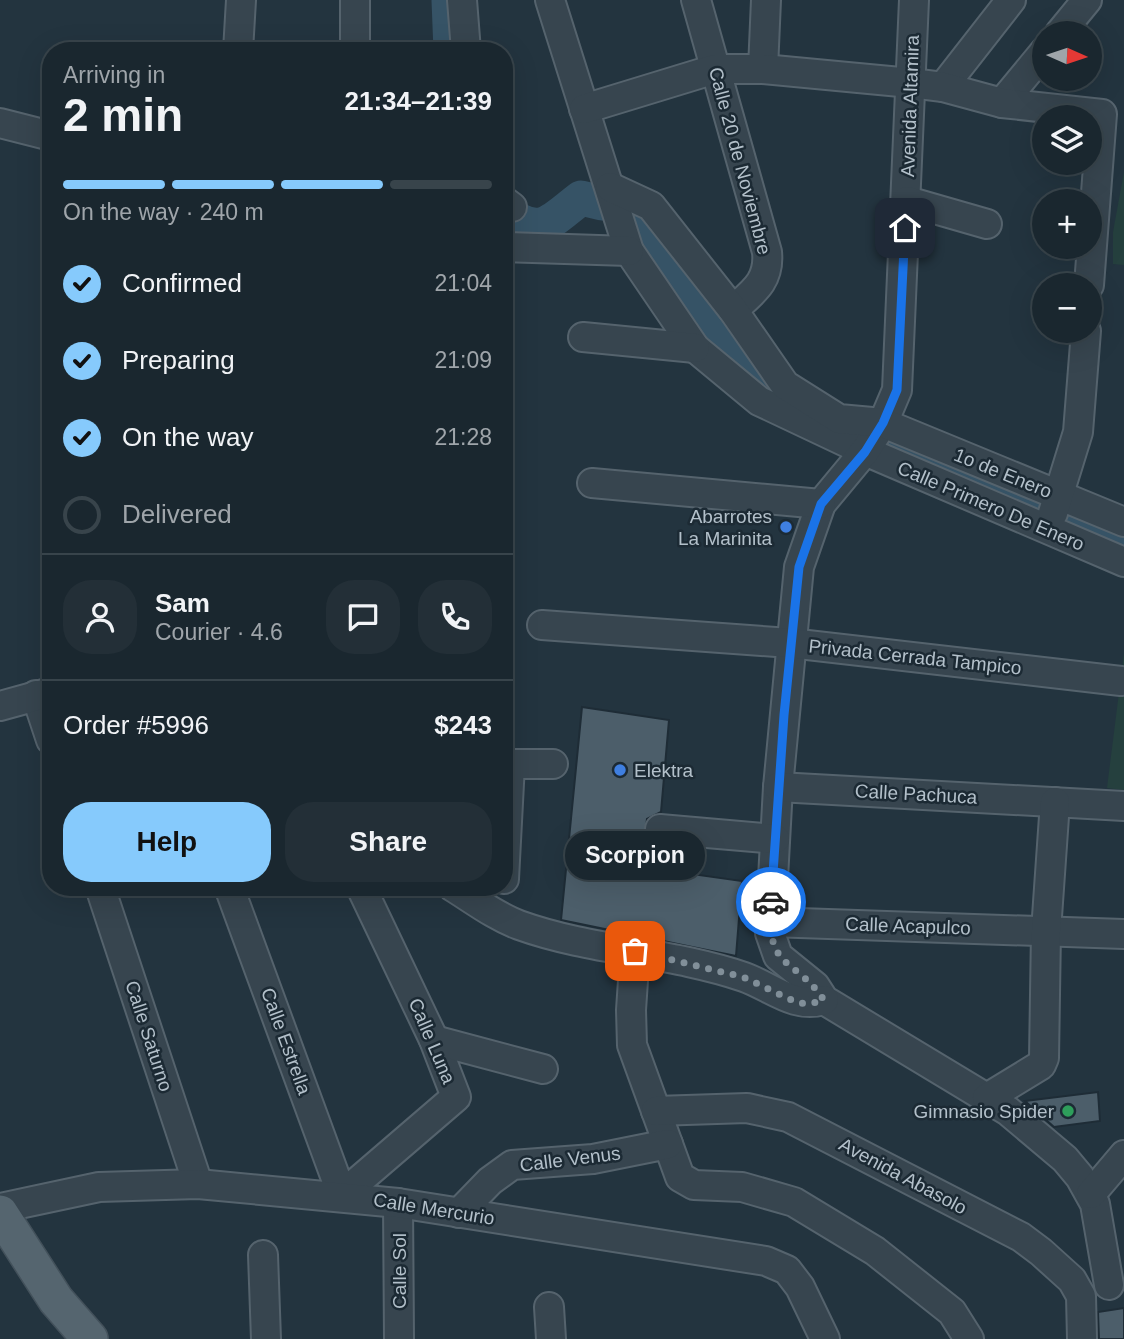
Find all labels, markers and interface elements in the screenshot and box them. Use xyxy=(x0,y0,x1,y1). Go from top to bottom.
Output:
north arrow xyxy=(1032,21,1102,91)
map controls xyxy=(1032,21,1102,343)
street label: Avenida Altamira xyxy=(897,34,923,177)
text: Arriving in xyxy=(63,62,165,88)
street label: Calle 20 de Noviembre xyxy=(705,65,775,257)
text: 21:34–21:39 xyxy=(345,86,492,116)
text: 2 min xyxy=(63,89,183,141)
button: layers xyxy=(1032,105,1102,175)
button: + xyxy=(1032,189,1102,259)
pin xyxy=(875,198,935,258)
text: On the way · 240 m xyxy=(63,199,264,225)
icon: home xyxy=(886,209,924,247)
icon: check xyxy=(63,265,101,303)
text: Confirmed xyxy=(122,268,242,298)
text: 21:04 xyxy=(434,270,492,296)
button: − xyxy=(1032,273,1102,343)
icon: check xyxy=(63,342,101,380)
text: Preparing xyxy=(122,345,235,375)
text: 21:09 xyxy=(434,347,492,373)
icon: check xyxy=(63,419,101,457)
text: On the way xyxy=(122,422,254,452)
text: 21:28 xyxy=(434,424,492,450)
street label: 1o de Enero xyxy=(951,444,1055,502)
street label: Calle Primero De Enero xyxy=(895,457,1087,555)
text: Delivered xyxy=(122,499,232,529)
place label: Abarrotes La Marinita xyxy=(678,506,772,549)
marker: Abarrotes La Marinita xyxy=(778,519,794,535)
button: person xyxy=(63,580,137,654)
button: chat xyxy=(326,580,400,654)
button: phone xyxy=(418,580,492,654)
text: Sam xyxy=(155,588,210,618)
text: Courier · 4.6 xyxy=(155,619,283,645)
street label: Privada Cerrada Tampico xyxy=(807,635,1023,679)
text: Order #5996 xyxy=(63,710,209,740)
text: $243 xyxy=(434,710,492,740)
place label: Elektra xyxy=(634,760,694,781)
marker: Elektra xyxy=(612,762,628,778)
street label: Calle Pachuca xyxy=(854,780,978,808)
button: Help xyxy=(63,802,271,882)
button: Share xyxy=(285,802,492,882)
callout: Scorpion xyxy=(565,832,705,881)
text: Scorpion xyxy=(585,842,685,868)
courier xyxy=(736,867,806,937)
icon: car xyxy=(752,883,790,921)
street label: Calle Acapulco xyxy=(845,913,971,939)
pin xyxy=(605,921,665,981)
icon: bag xyxy=(616,932,654,970)
street label: Calle Saturno xyxy=(121,978,177,1094)
street label: Calle Estrella xyxy=(257,985,315,1098)
street label: Calle Luna xyxy=(405,995,460,1087)
place label: Gimnasio Spider xyxy=(914,1101,1055,1122)
marker: Gimnasio Spider xyxy=(1060,1103,1076,1119)
street label: Avenida Abasolo xyxy=(836,1134,970,1218)
street label: Calle Venus xyxy=(518,1142,622,1176)
street label: Calle Mercurio xyxy=(372,1189,496,1229)
street label: Calle Sol xyxy=(389,1233,410,1309)

